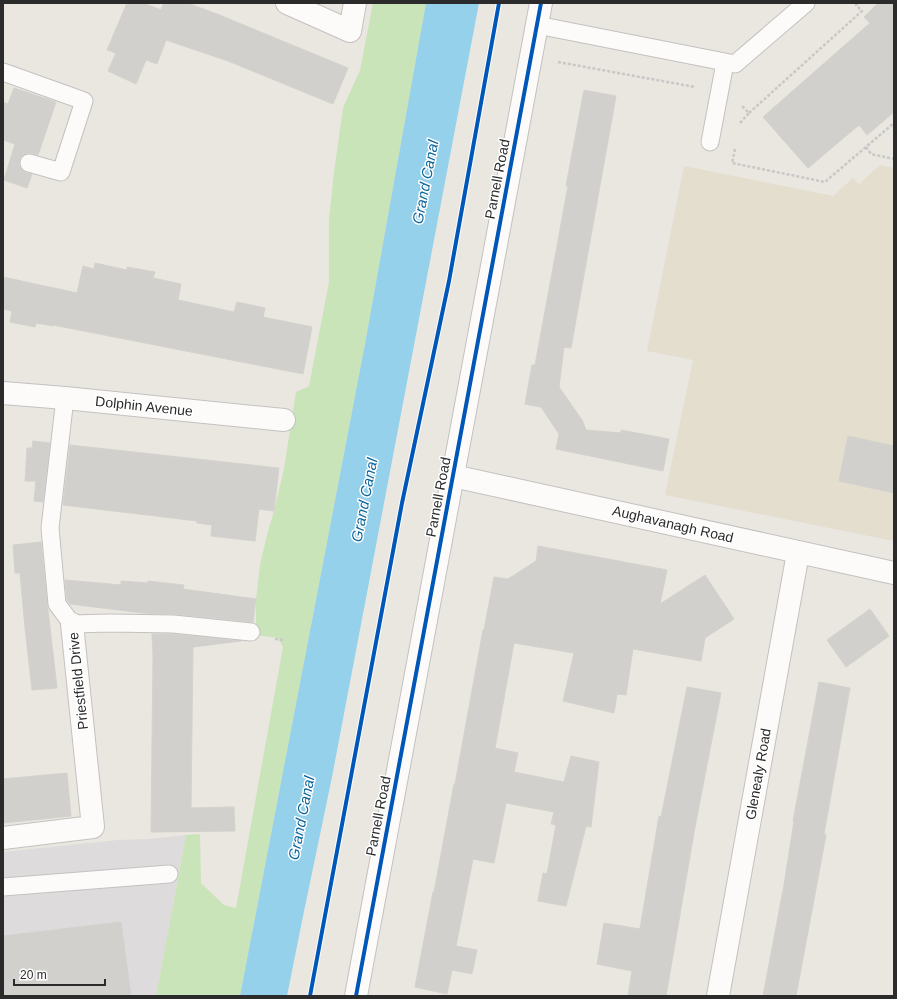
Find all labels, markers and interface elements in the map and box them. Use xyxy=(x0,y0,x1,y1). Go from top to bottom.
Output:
water label: Grand Canal xyxy=(409,138,442,225)
street label: Parnell Road xyxy=(481,138,513,220)
street label: Dolphin Avenue xyxy=(95,393,194,419)
water label: Grand Canal xyxy=(348,456,381,543)
street label: Parnell Road xyxy=(422,456,454,538)
street label: Aughavanagh Road xyxy=(611,502,735,546)
street label: Priestfield Drive xyxy=(65,631,91,731)
street label: Glenealy Road xyxy=(742,727,774,821)
water label: Grand Canal xyxy=(285,774,318,861)
street label: Parnell Road xyxy=(362,775,394,857)
scale bar xyxy=(14,961,105,987)
text: 20 m xyxy=(20,968,47,982)

